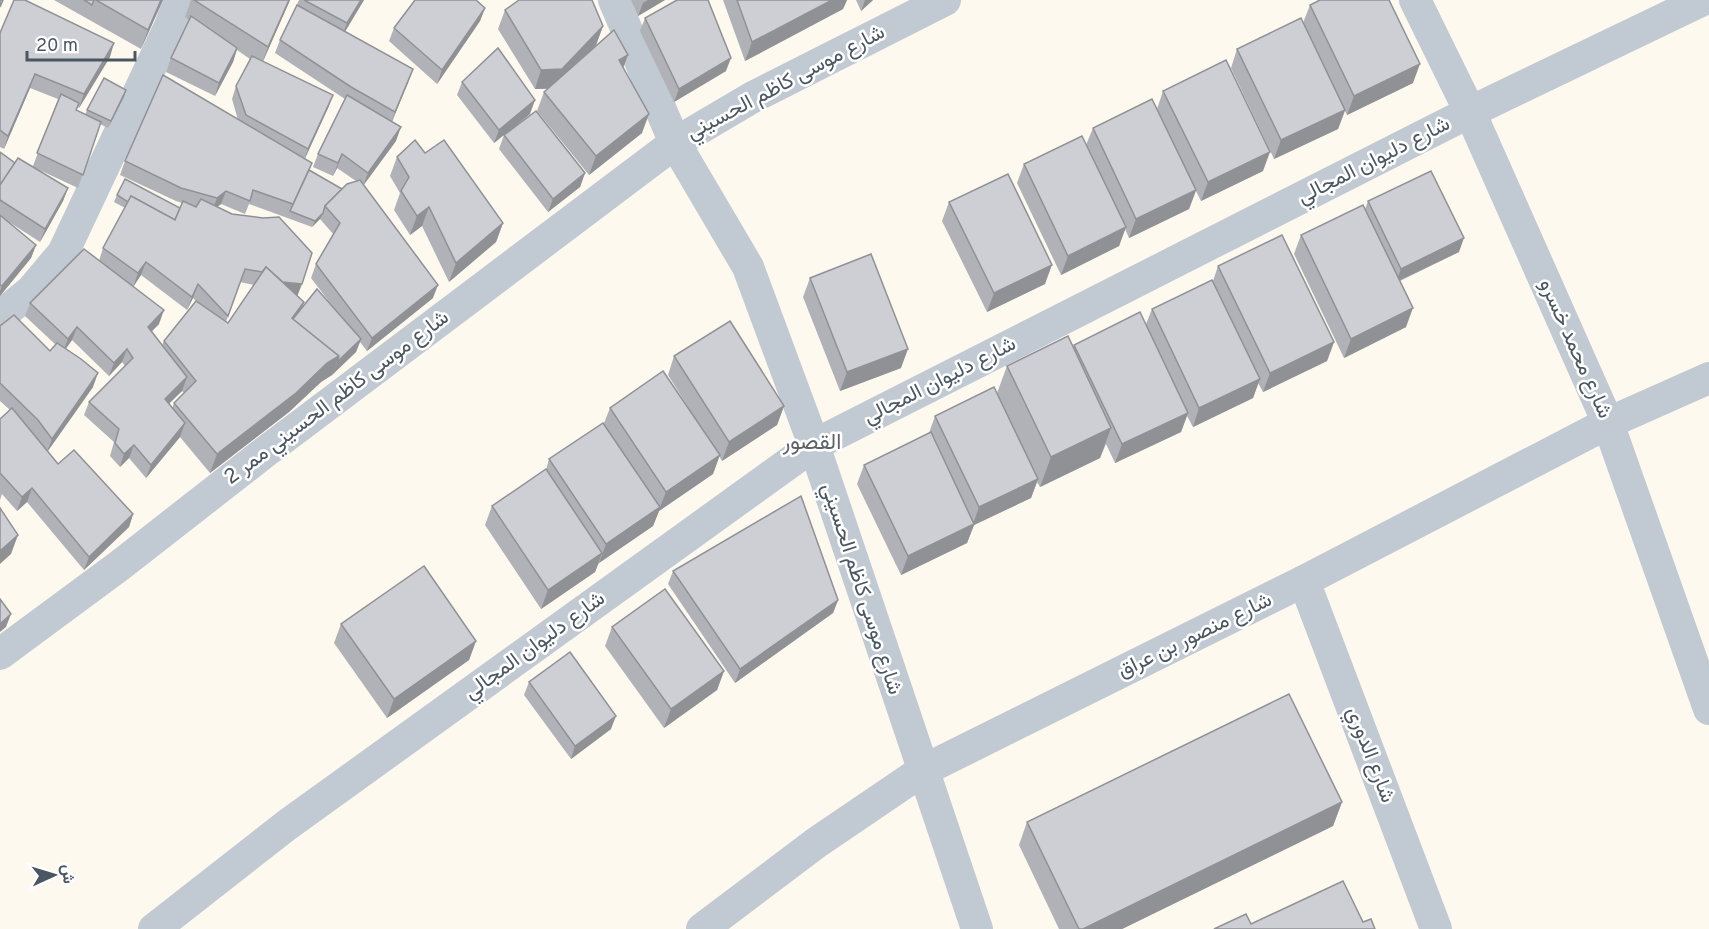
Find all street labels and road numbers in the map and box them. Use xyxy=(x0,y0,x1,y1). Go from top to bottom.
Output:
street label: شارع موسى كاظم الحسيني xyxy=(682,19,891,149)
street label: شارع دليوان المجالي xyxy=(1293,111,1456,213)
street label: شارع محمد خسرو xyxy=(1532,275,1618,423)
street label: شارع موسى كاظم الحسيني ممر 2 xyxy=(219,304,456,493)
street label: شارع دليوان المجالي xyxy=(859,331,1022,433)
street label: شارع موسى كاظم الحسيني xyxy=(812,480,908,699)
street label: شارع دليوان المجالي xyxy=(459,586,612,708)
street label: شارع منصور بن عراق xyxy=(1113,587,1277,685)
street label: شارع الدوري xyxy=(1338,703,1401,808)

